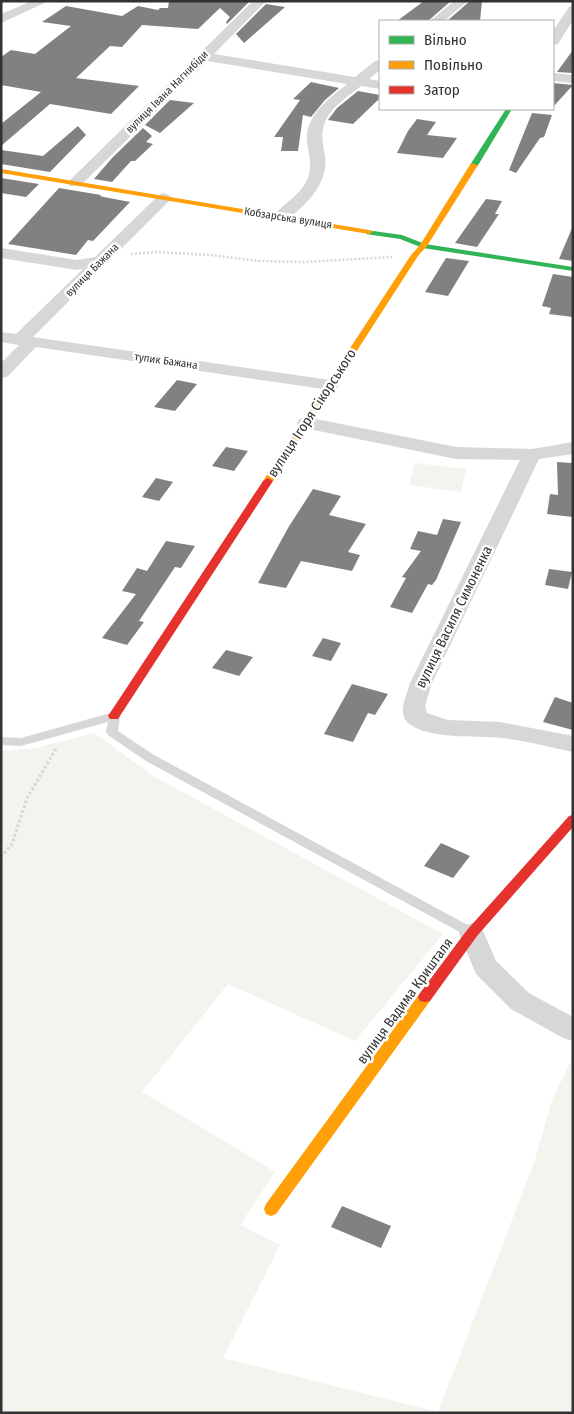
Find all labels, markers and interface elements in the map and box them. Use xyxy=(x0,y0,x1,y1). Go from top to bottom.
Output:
legend xyxy=(379,20,554,110)
text: Вільно xyxy=(424,31,467,49)
street label: вулиця Івана Нагнибіди xyxy=(123,48,211,136)
text: Повільно xyxy=(424,56,483,74)
text: Затор xyxy=(424,81,460,99)
street label: Кобзарська вулиця xyxy=(243,205,333,231)
street label: вулиця Бажана xyxy=(63,241,121,299)
street label: вулиця Ігоря Сікорського xyxy=(264,346,360,480)
street label: тупик Бажана xyxy=(134,350,198,372)
street label: вулиця Василя Симоненка xyxy=(412,543,496,691)
street label: вулиця Вадима Кришталя xyxy=(354,935,456,1067)

